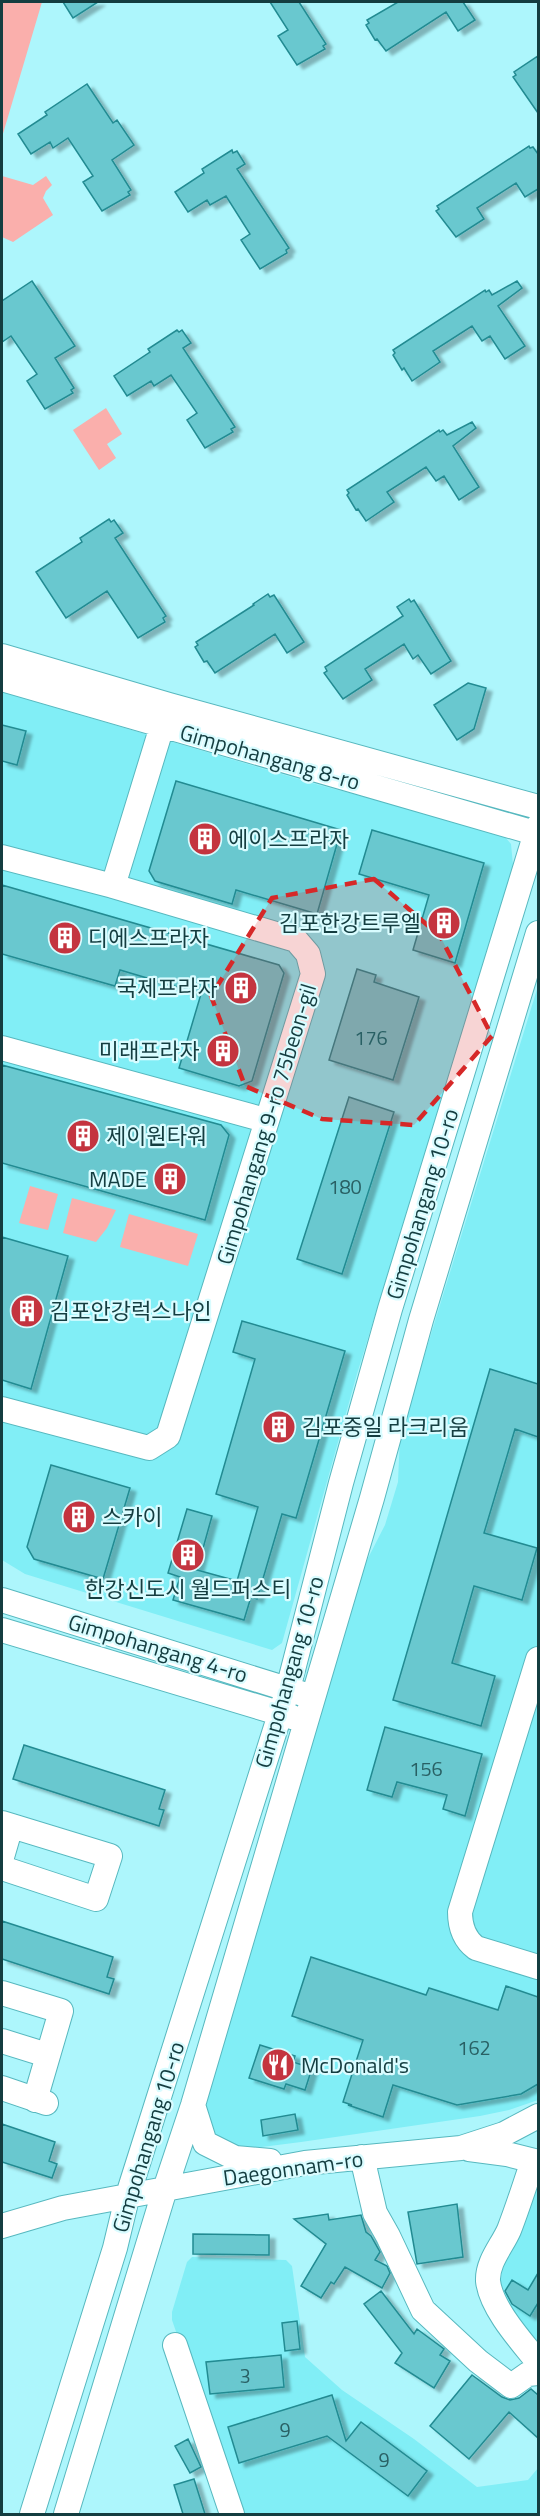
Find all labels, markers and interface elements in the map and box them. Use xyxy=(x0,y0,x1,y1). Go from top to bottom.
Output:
street label: Gimpohangang 8-ro xyxy=(176,715,364,799)
building icon: 에이스프라자 xyxy=(187,821,223,857)
place label: 에이스프라자 xyxy=(228,822,349,856)
building icon: 김포한강트루엘 xyxy=(426,905,462,941)
place label: 김포한강트루엘 xyxy=(279,906,421,940)
building icon: 디에스프라자 xyxy=(47,920,83,956)
place label: 디에스프라자 xyxy=(88,921,209,955)
building icon: 국제프라자 xyxy=(223,970,259,1006)
place label: 국제프라자 xyxy=(117,971,218,1005)
street label: Gimpohangang 9-ro 75beon-gil xyxy=(207,979,325,1269)
house number: 176 xyxy=(354,1022,388,1053)
building icon: 미래프라자 xyxy=(205,1033,241,1069)
place label: 미래프라자 xyxy=(99,1034,200,1068)
street label: Gimpohangang 10-ro xyxy=(377,1104,467,1304)
building icon: 제이원타워 xyxy=(65,1118,101,1154)
place label: 제이원타워 xyxy=(106,1119,207,1153)
building icon: MADE xyxy=(152,1161,188,1197)
place label: MADE xyxy=(89,1162,147,1196)
house number: 180 xyxy=(328,1171,362,1202)
building icon: 김포안강럭스나인 xyxy=(9,1293,45,1329)
place label: 김포안강럭스나인 xyxy=(50,1294,212,1328)
building icon: 김포중일 라크리움 xyxy=(261,1409,297,1445)
place label: 김포중일 라크리움 xyxy=(302,1410,469,1444)
building icon: 스카이 xyxy=(61,1499,97,1535)
place label: 스카이 xyxy=(102,1500,163,1534)
building icon: 한강신도시 월드퍼스티 xyxy=(170,1537,206,1573)
place label: 한강신도시 월드퍼스티 xyxy=(84,1572,292,1606)
street label: Gimpohangang 10-ro xyxy=(245,1572,333,1772)
street label: Gimpohangang 4-ro xyxy=(64,1605,252,1691)
house number: 156 xyxy=(409,1753,443,1784)
house number: 162 xyxy=(457,2032,491,2063)
street label: Gimpohangang 10-ro xyxy=(103,2037,193,2237)
restaurant icon: McDonald's xyxy=(260,2047,296,2083)
place label: McDonald's xyxy=(301,2048,409,2082)
street label: Daegonnam-ro xyxy=(221,2141,365,2195)
house number: 3 xyxy=(239,2360,251,2391)
house number: 9 xyxy=(279,2414,291,2445)
house number: 9 xyxy=(378,2444,390,2475)

